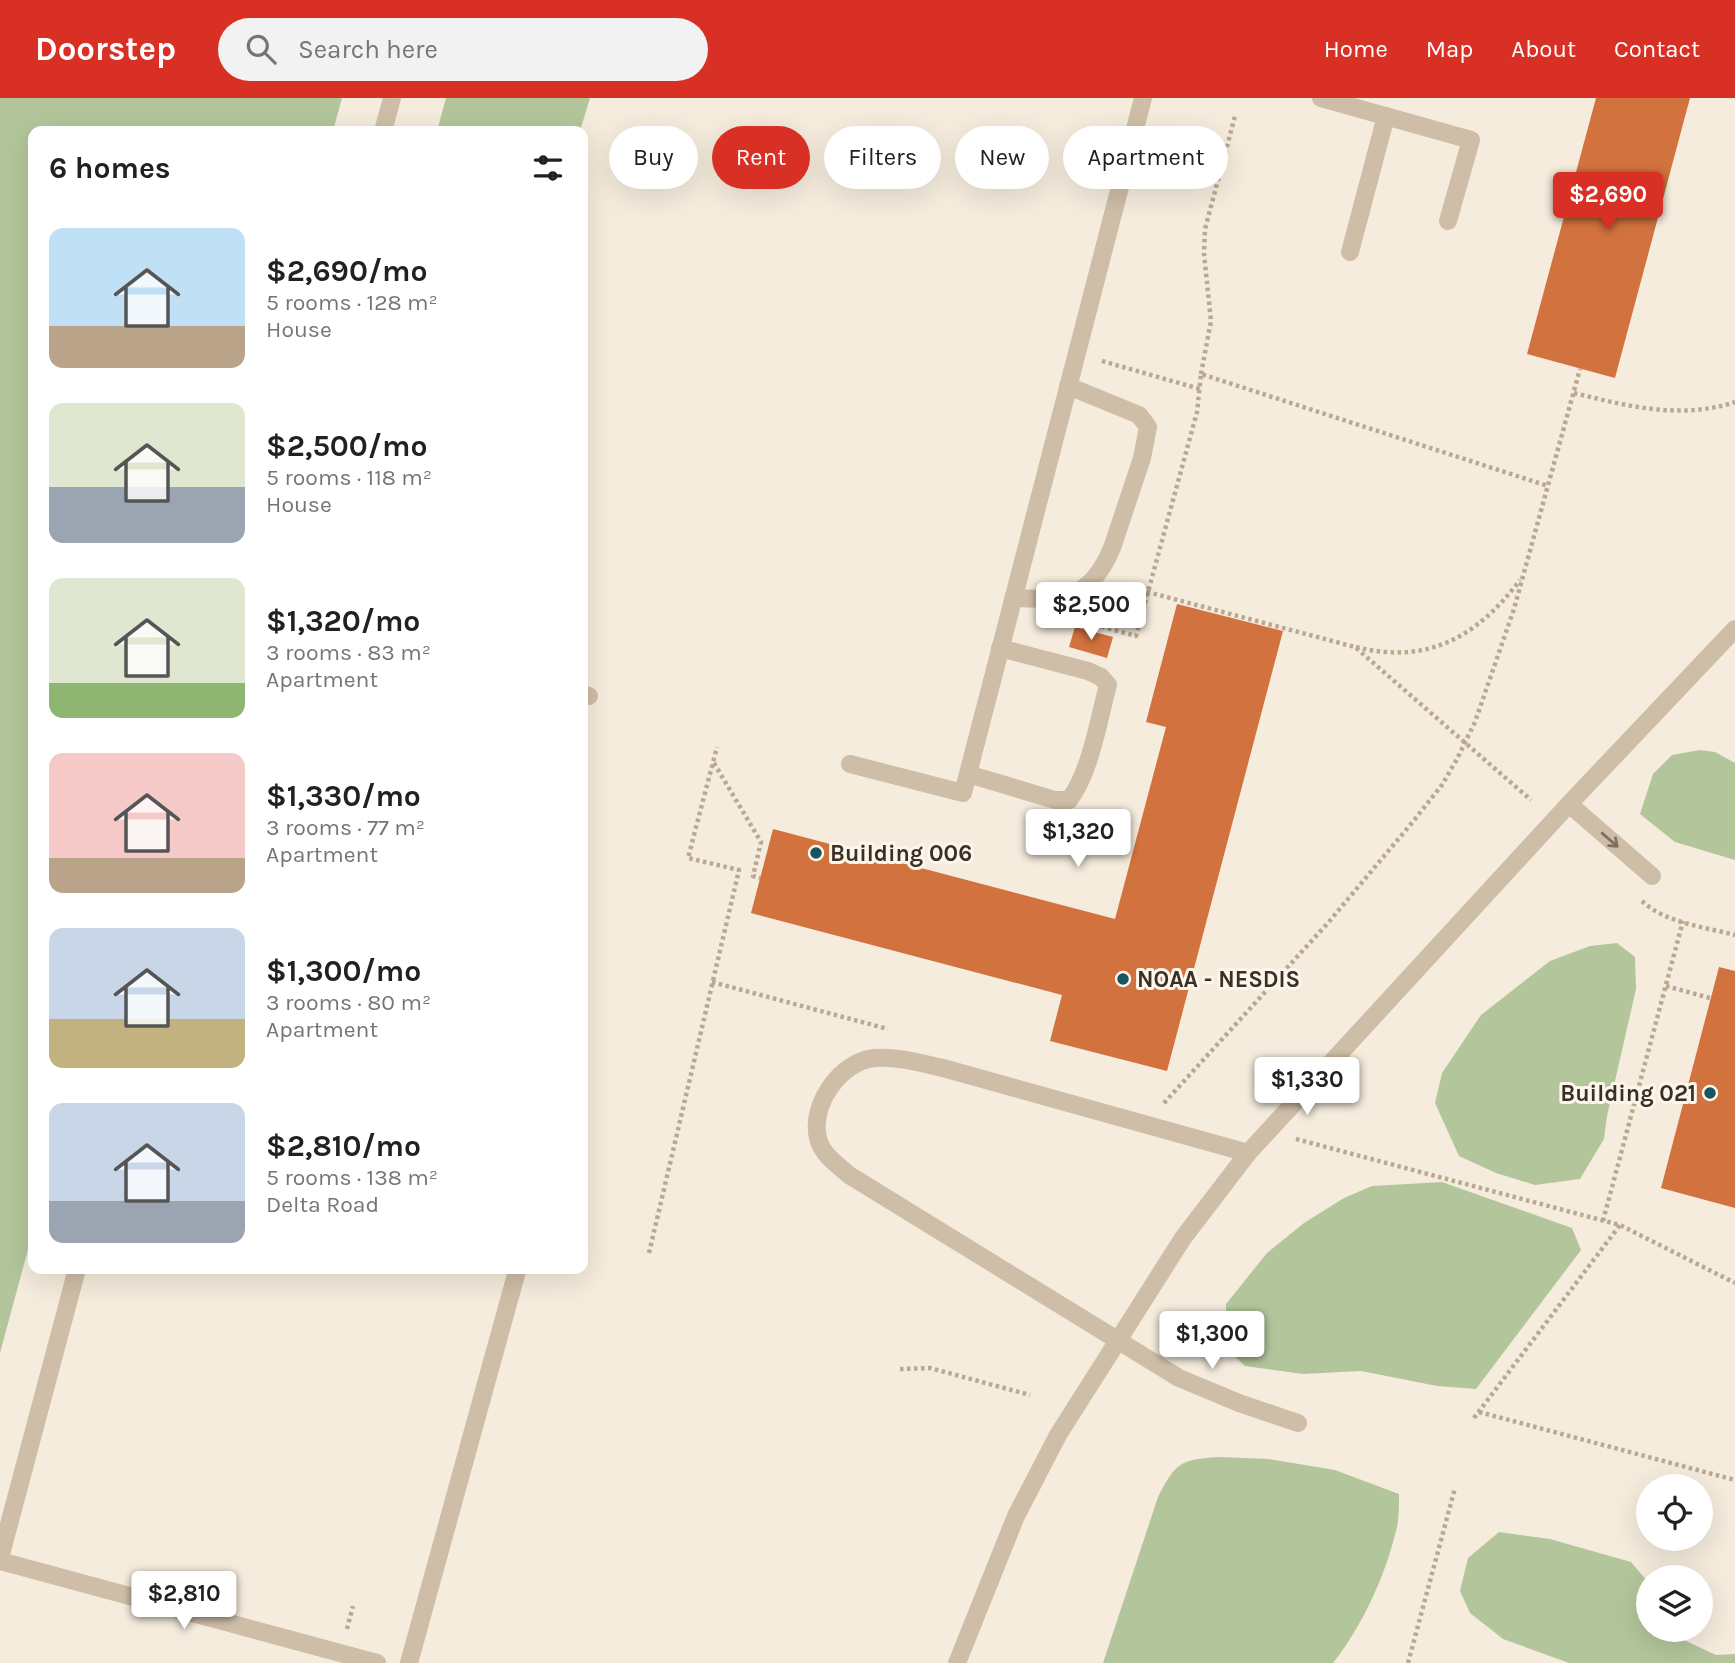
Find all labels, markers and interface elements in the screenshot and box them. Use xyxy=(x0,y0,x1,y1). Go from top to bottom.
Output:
search box xyxy=(218,18,708,81)
text: Doorstep xyxy=(35,30,176,68)
icon: search xyxy=(242,30,280,68)
text: Search here xyxy=(298,34,438,65)
text: Home xyxy=(1324,35,1388,63)
text: Map xyxy=(1426,35,1473,63)
text: About xyxy=(1511,35,1576,63)
text: Contact xyxy=(1614,35,1700,63)
chip: Buy xyxy=(609,126,698,189)
chip: Rent xyxy=(712,126,810,189)
chip: Filters xyxy=(824,126,941,189)
chip: New xyxy=(955,126,1049,189)
chip: Apartment xyxy=(1063,126,1228,189)
icon: filters xyxy=(529,149,567,187)
text: 6 homes xyxy=(49,150,171,186)
pin: $2,690 xyxy=(1551,172,1665,232)
text: $2,690 xyxy=(1569,181,1647,208)
text: $2,690/mo xyxy=(266,253,428,289)
icon: home xyxy=(105,256,189,340)
text: 5 rooms · 128 m² xyxy=(266,289,438,316)
text: House xyxy=(266,316,332,343)
text: $2,500/mo xyxy=(266,428,427,464)
icon: home xyxy=(105,431,189,515)
text: 5 rooms · 118 m² xyxy=(266,464,432,491)
text: House xyxy=(266,491,332,518)
pin: $2,500 xyxy=(1034,582,1148,642)
text: $2,500 xyxy=(1052,591,1130,618)
text: $1,320/mo xyxy=(266,603,420,639)
icon: home xyxy=(105,606,189,690)
text: 3 rooms · 83 m² xyxy=(266,639,431,666)
text: Apartment xyxy=(266,666,378,693)
text: $1,330/mo xyxy=(266,778,421,814)
icon: home xyxy=(105,781,189,865)
pin: $1,320 xyxy=(1021,810,1135,869)
text: 3 rooms · 77 m² xyxy=(266,814,425,841)
text: $1,320 xyxy=(1042,818,1114,845)
one-way arrow xyxy=(1601,832,1619,848)
place label: Building 006 xyxy=(830,840,972,867)
text: Apartment xyxy=(266,841,378,868)
marker: Building 006 xyxy=(808,845,824,861)
text: $1,300/mo xyxy=(266,953,421,989)
icon: home xyxy=(105,956,189,1040)
place label: NOAA - NESDIS xyxy=(1137,966,1300,993)
marker: NOAA - NESDIS xyxy=(1115,971,1131,987)
text: 3 rooms · 80 m² xyxy=(266,989,431,1016)
text: Apartment xyxy=(266,1016,378,1043)
pin: $1,330 xyxy=(1250,1058,1364,1117)
text: $1,330 xyxy=(1270,1066,1344,1093)
place label: Building 021 xyxy=(1560,1080,1696,1107)
marker: Building 021 xyxy=(1702,1085,1718,1101)
text: $2,810/mo xyxy=(266,1128,421,1164)
icon: home xyxy=(105,1131,189,1215)
text: 5 rooms · 138 m² xyxy=(266,1164,438,1191)
text: Delta Road xyxy=(266,1191,379,1218)
pin: $1,300 xyxy=(1155,1312,1269,1371)
text: $1,300 xyxy=(1175,1320,1249,1347)
map controls xyxy=(1636,1474,1713,1642)
button: locate xyxy=(1636,1474,1713,1551)
button: layers xyxy=(1636,1565,1713,1642)
pin: $2,810 xyxy=(127,1572,241,1631)
text: $2,810 xyxy=(147,1580,221,1607)

